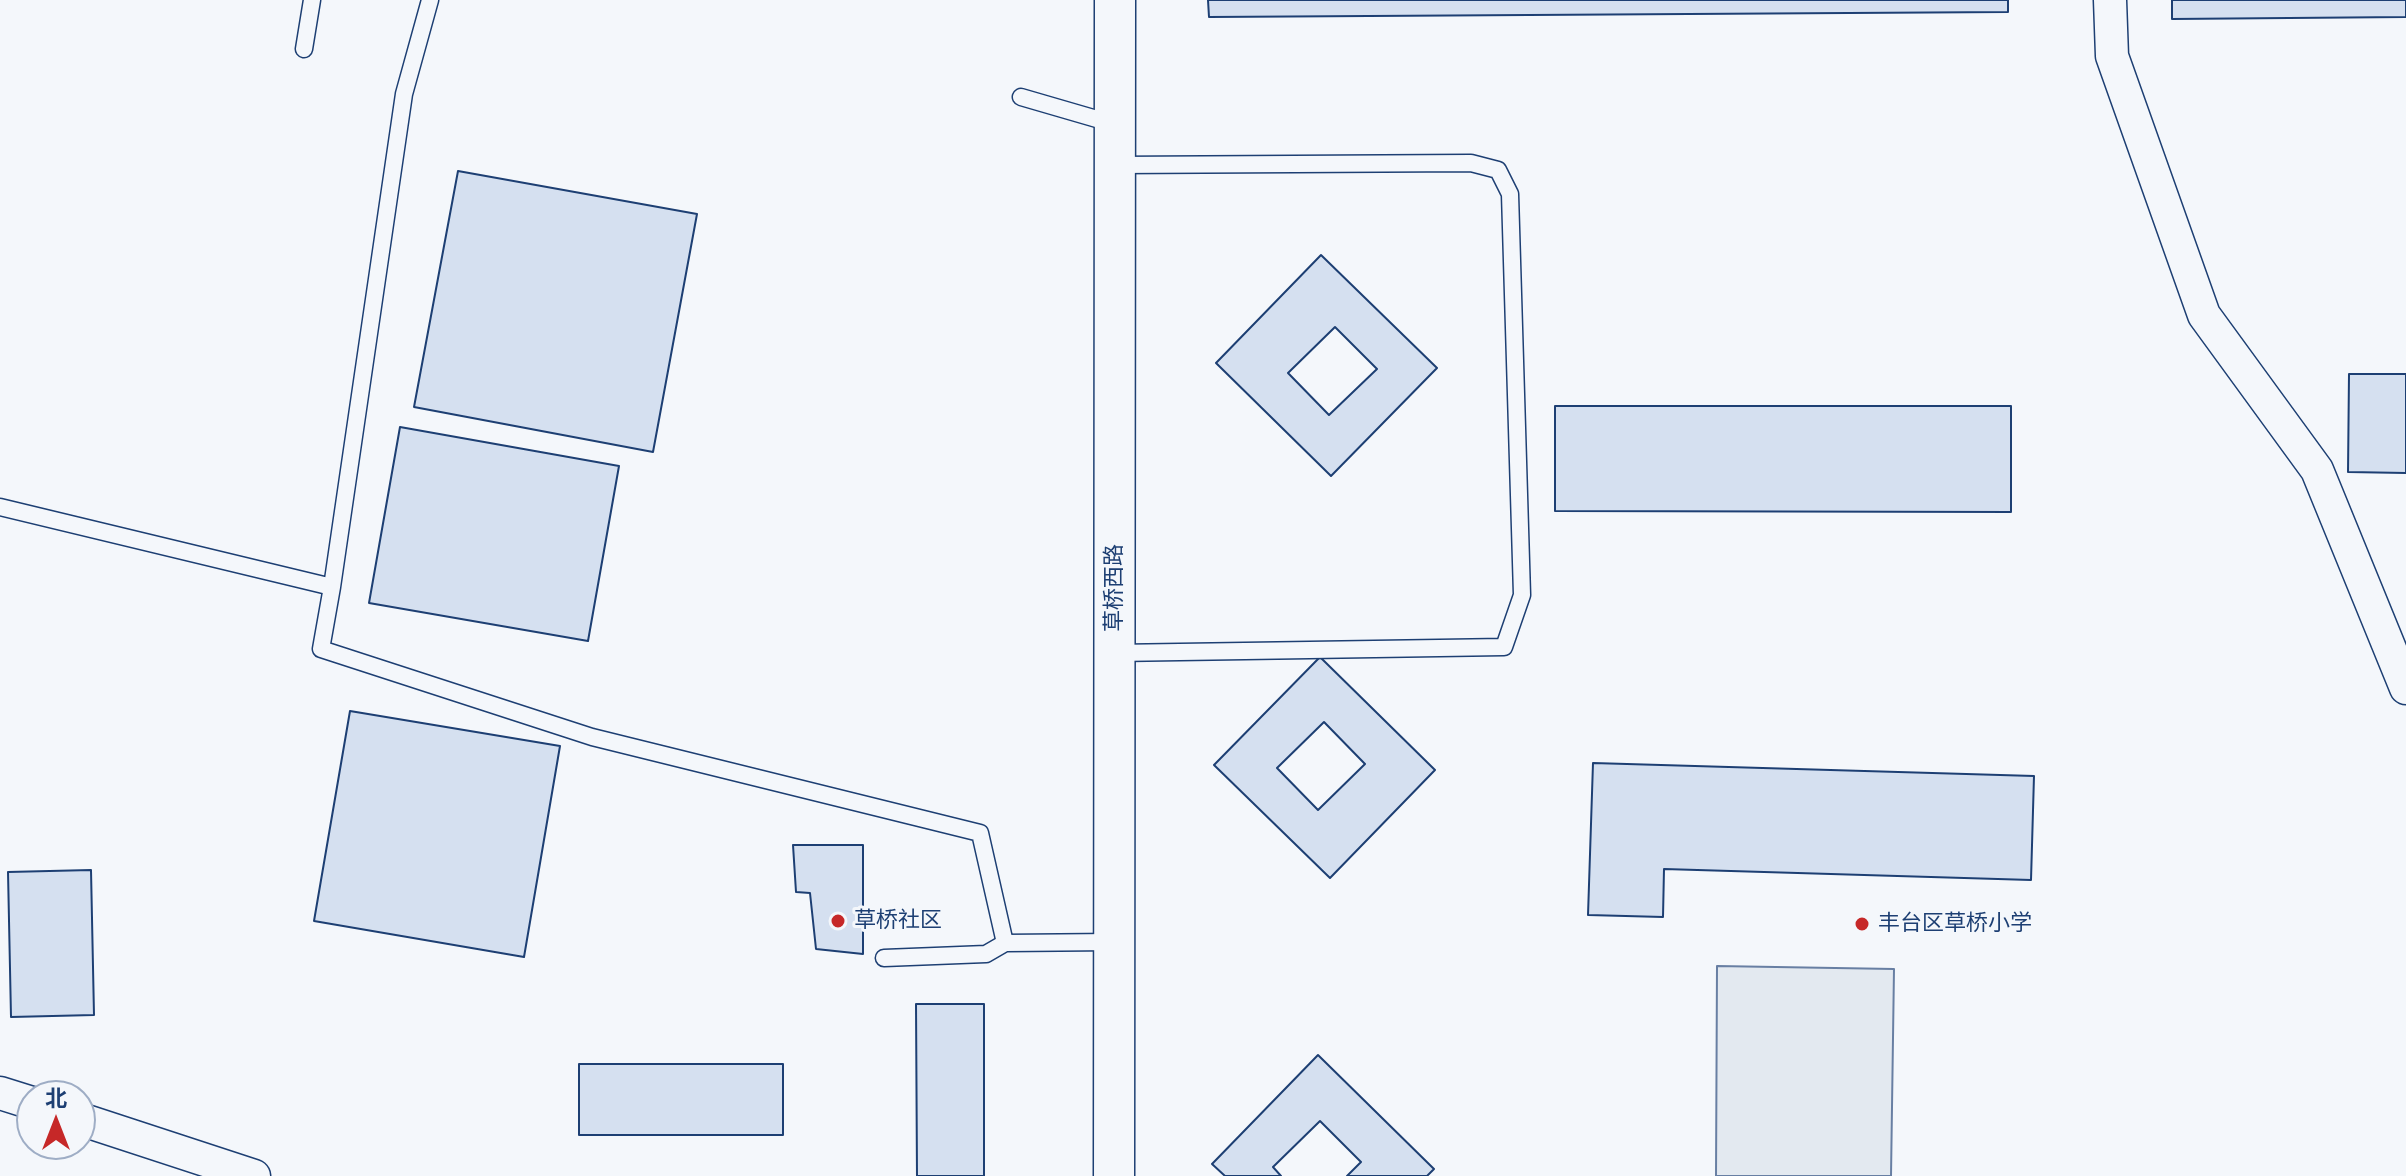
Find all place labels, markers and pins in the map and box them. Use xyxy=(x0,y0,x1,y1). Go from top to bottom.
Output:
place label: 草桥社区 xyxy=(854,908,942,934)
place label: 丰台区草桥小学 xyxy=(1878,911,2032,937)
marker: 草桥社区 xyxy=(829,912,847,930)
marker: 丰台区草桥小学 xyxy=(1853,915,1871,933)

